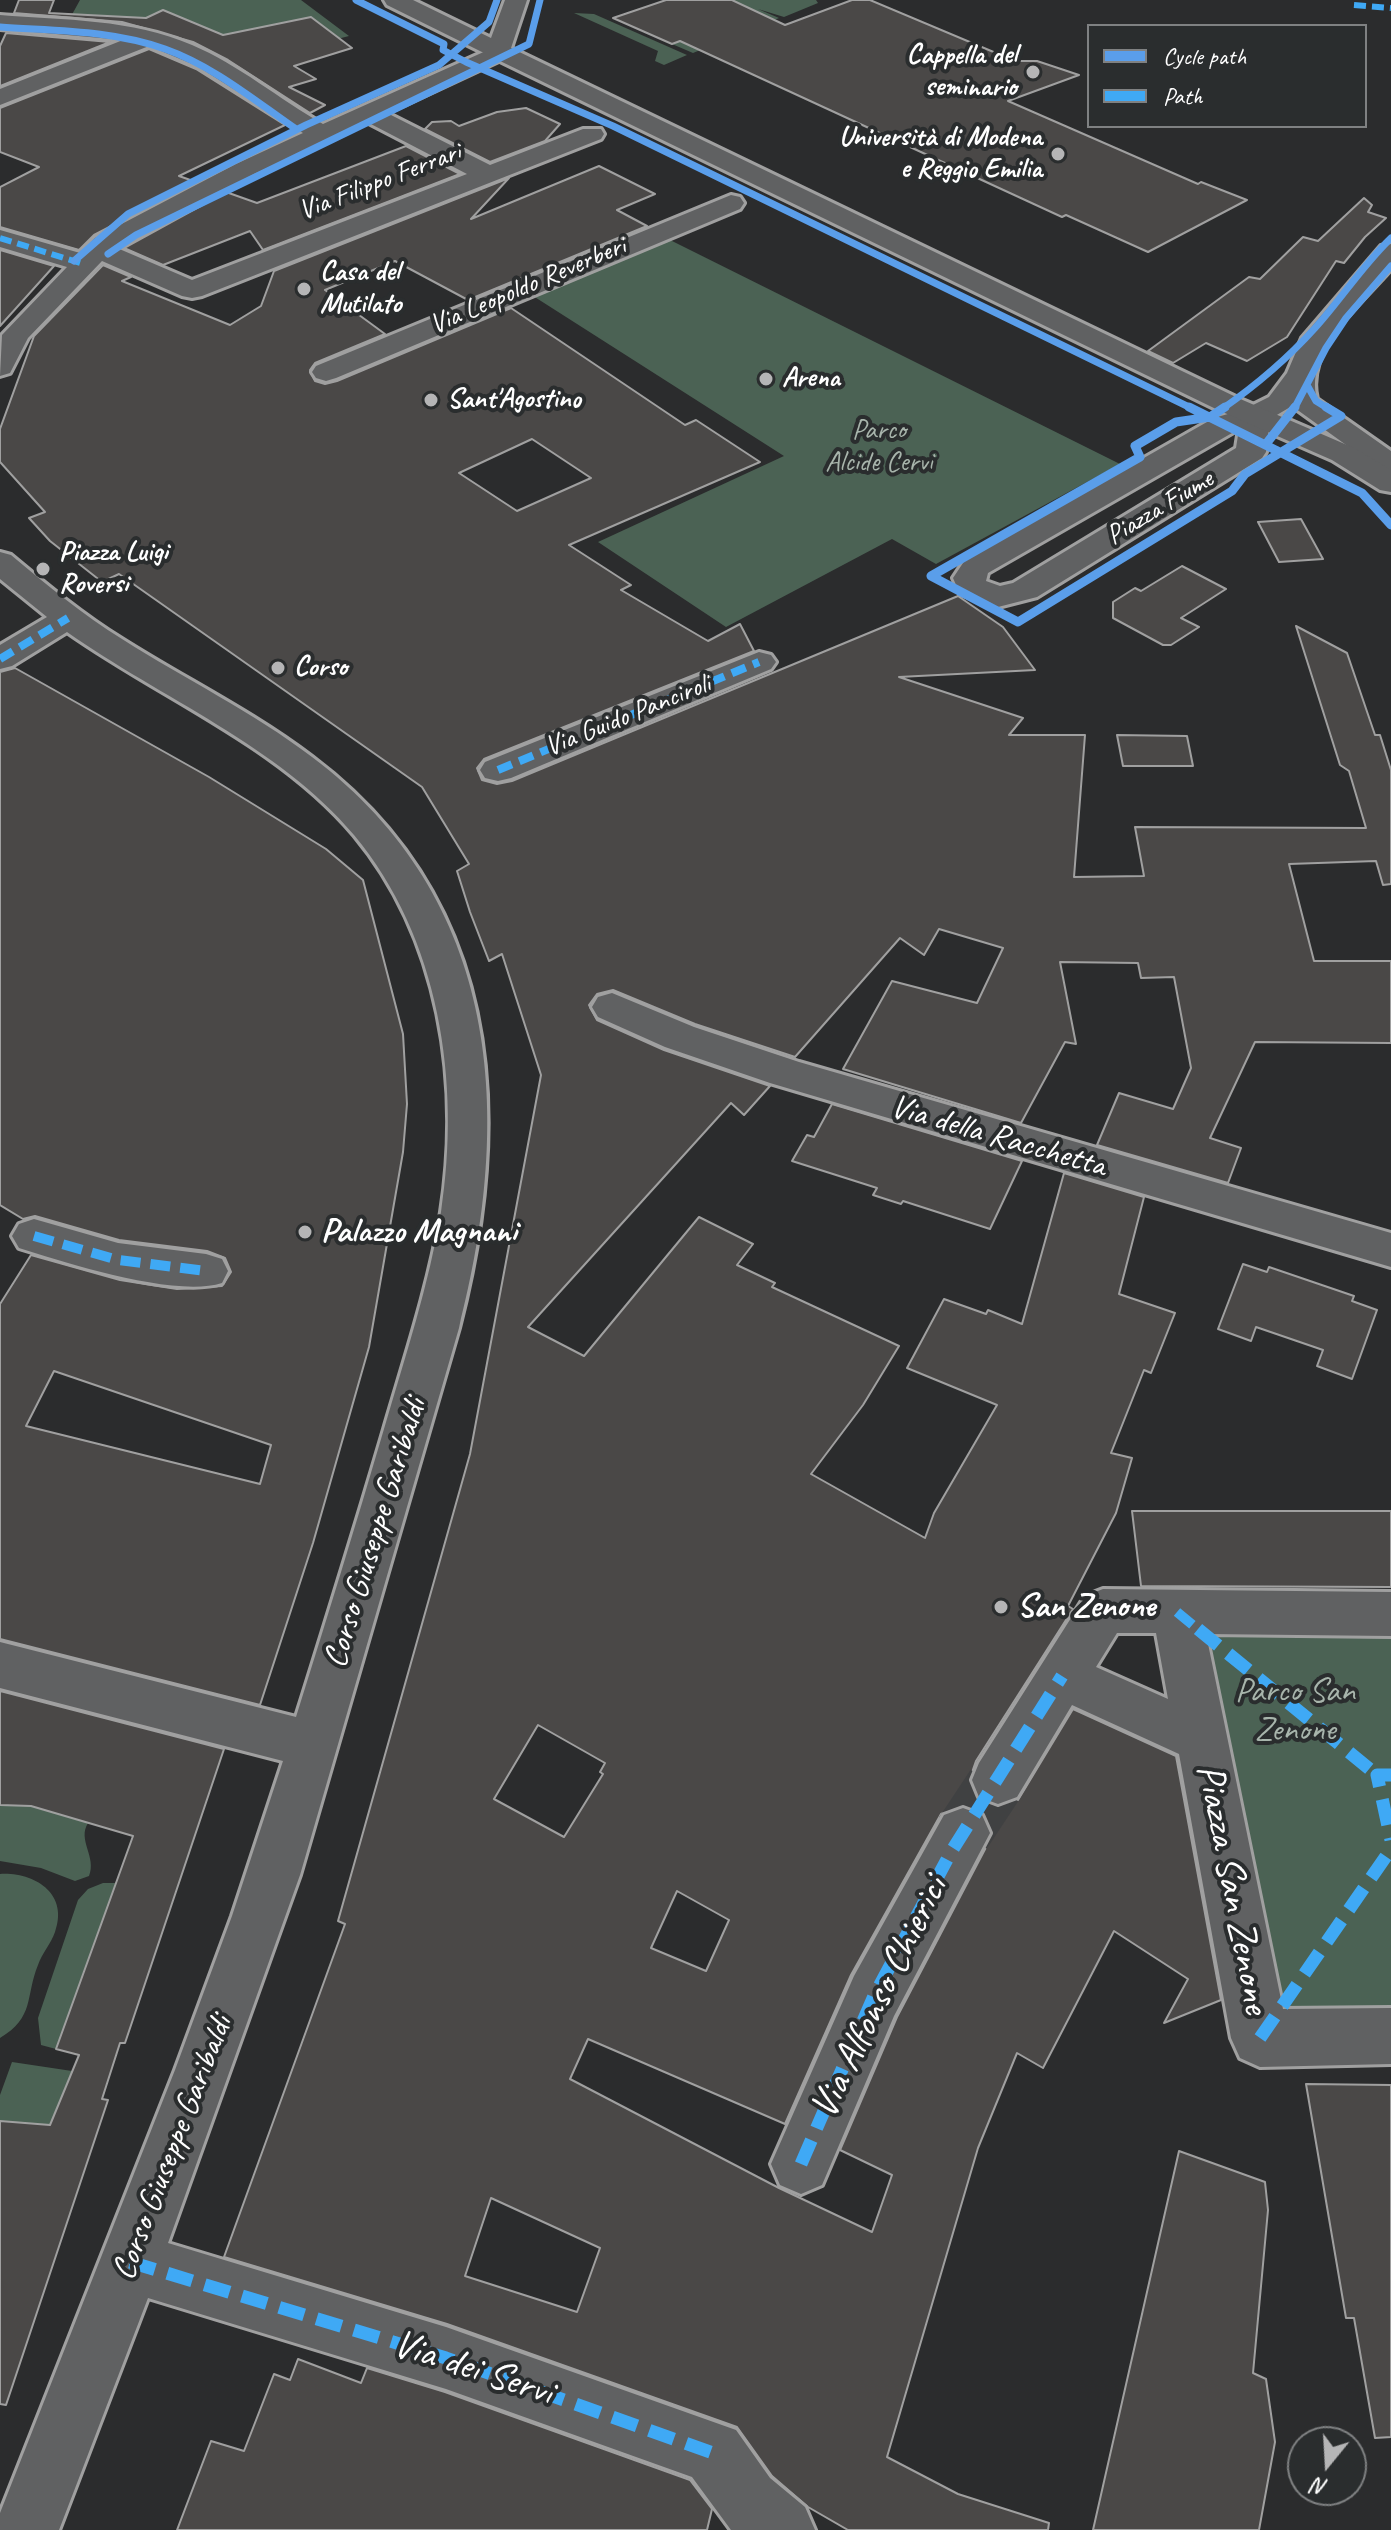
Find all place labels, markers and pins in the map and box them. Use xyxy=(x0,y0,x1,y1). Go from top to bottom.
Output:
place label: Cappella del seminario xyxy=(907,39,1017,105)
marker: Cappella del seminario xyxy=(1024,63,1042,81)
place label: Università di Modena e Reggio Emilia xyxy=(839,121,1042,187)
marker: Università di Modena e Reggio Emilia xyxy=(1049,145,1067,163)
place label: Casa del Mutilato xyxy=(320,256,401,322)
marker: Casa del Mutilato xyxy=(295,280,313,298)
place label: Arena xyxy=(782,362,840,396)
marker: Arena xyxy=(757,370,775,388)
place label: Sant'Agostino xyxy=(447,383,581,417)
marker: Sant'Agostino xyxy=(422,391,440,409)
place label: Piazza Luigi Roversi xyxy=(59,536,168,602)
marker: Piazza Luigi Roversi xyxy=(34,560,52,578)
place label: Corso xyxy=(294,651,348,685)
marker: Corso xyxy=(269,659,287,677)
place label: Palazzo Magnani xyxy=(321,1212,517,1252)
marker: Palazzo Magnani xyxy=(296,1223,314,1241)
place label: San Zenone xyxy=(1017,1587,1155,1627)
marker: San Zenone xyxy=(992,1598,1010,1616)

